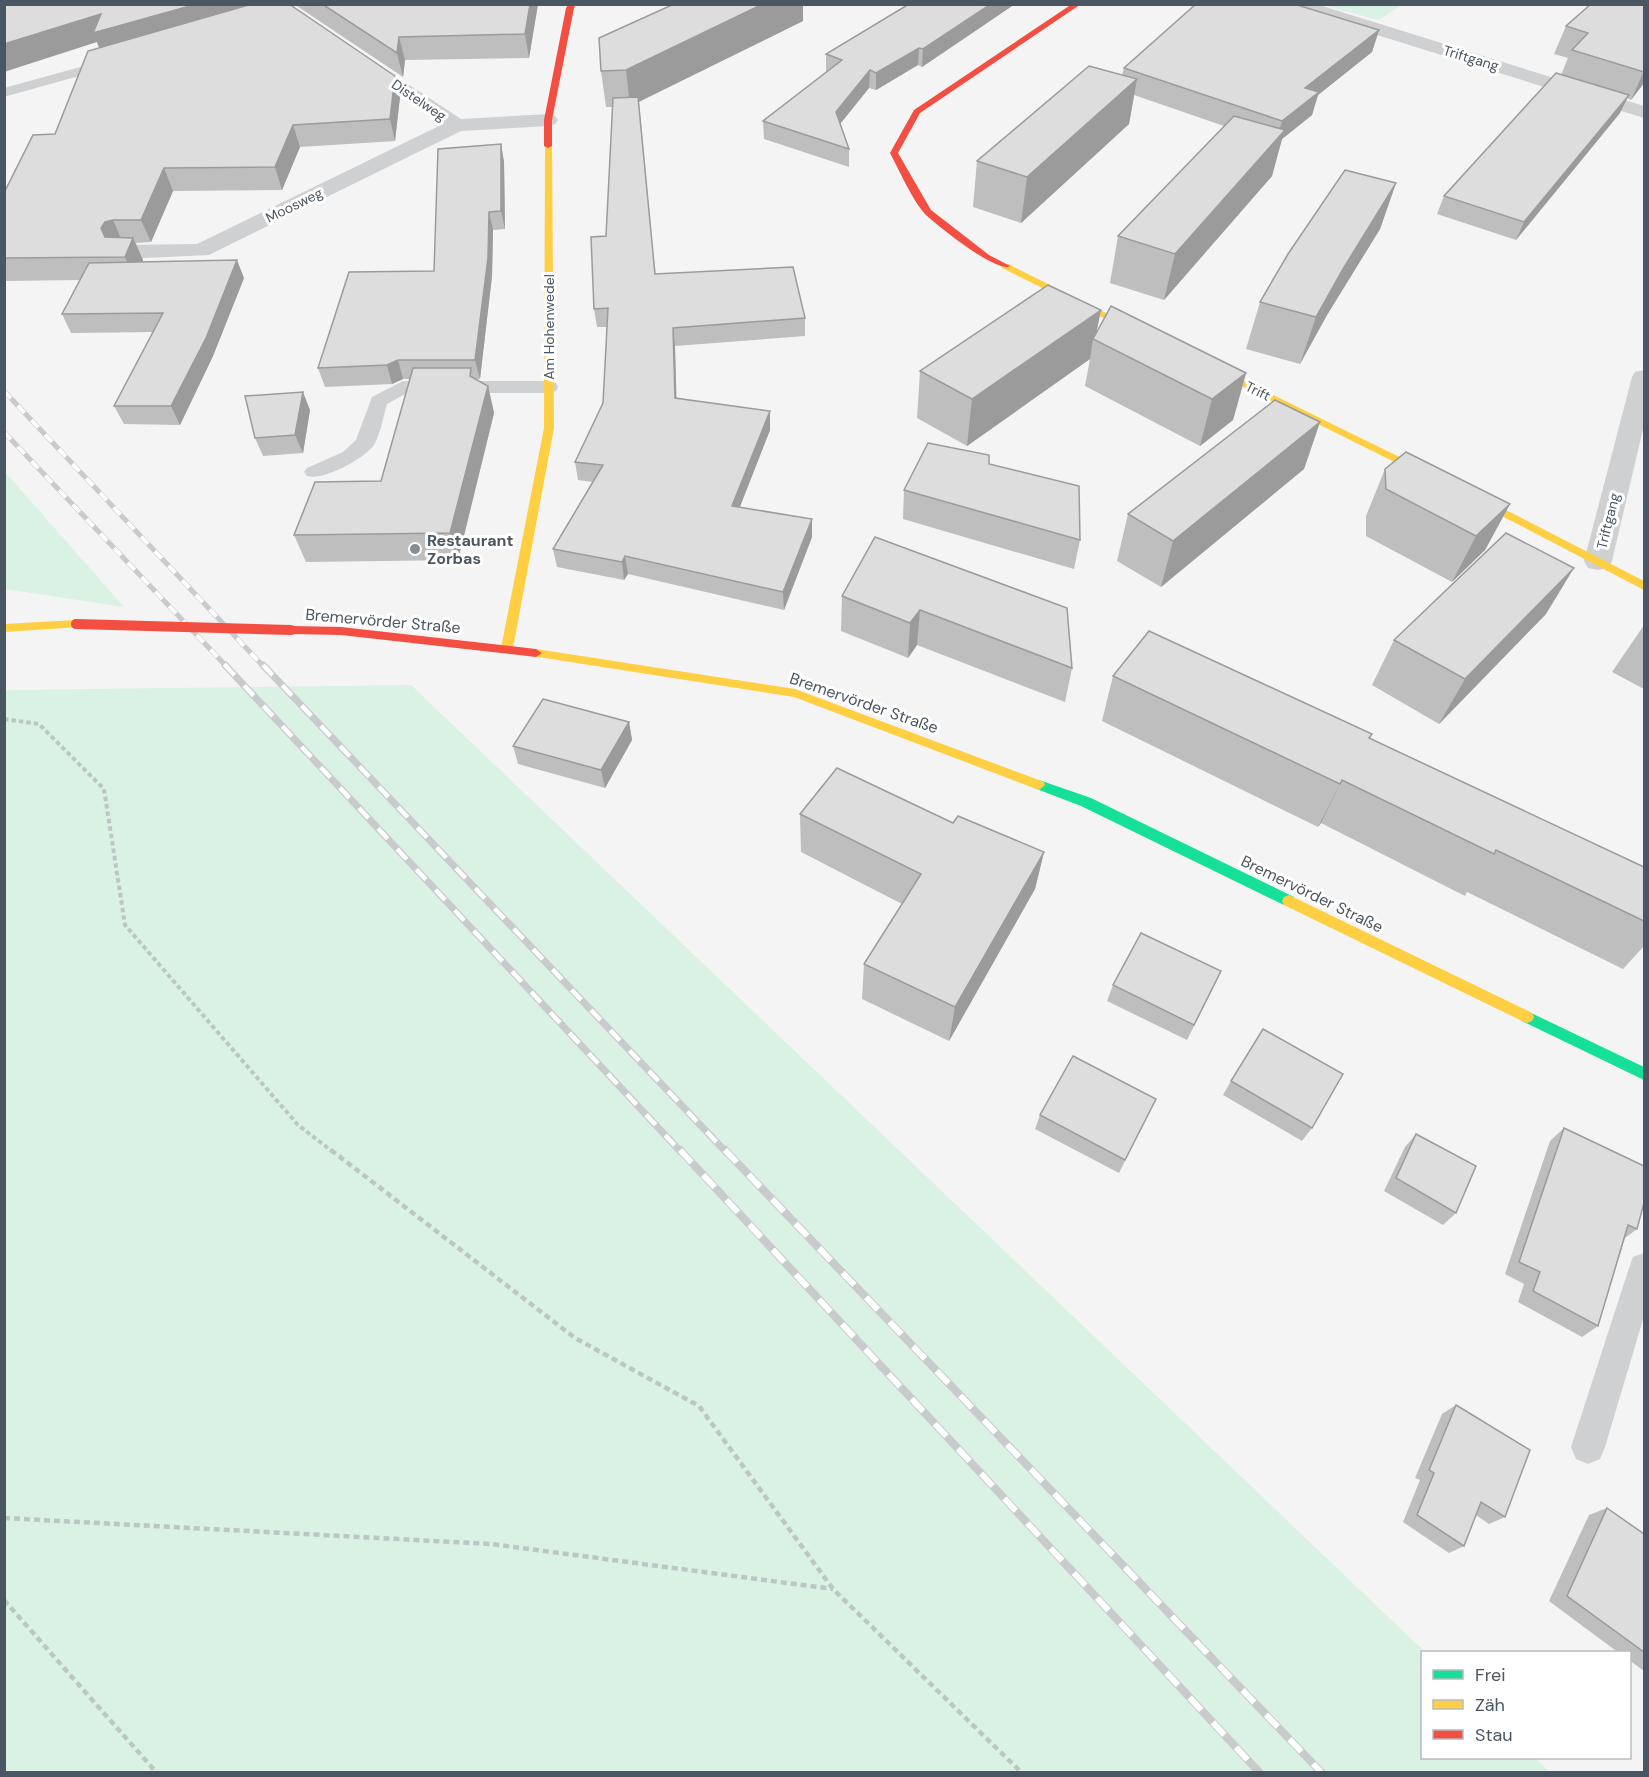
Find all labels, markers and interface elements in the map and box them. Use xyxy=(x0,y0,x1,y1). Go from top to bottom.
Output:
street label: Triftgang xyxy=(1441,41,1501,75)
street label: Distelweg xyxy=(388,75,450,125)
street label: Moosweg xyxy=(263,183,326,227)
street label: Am Hohenwedel xyxy=(540,274,558,380)
street label: Trift xyxy=(1242,377,1274,405)
street label: Triftgang xyxy=(1592,491,1624,551)
place label: Restaurant Zorbas xyxy=(427,530,513,569)
marker: Restaurant Zorbas xyxy=(408,542,422,556)
street label: Bremervörder Straße xyxy=(305,604,461,638)
street label: Bremervörder Straße xyxy=(787,668,941,738)
street label: Bremervörder Straße xyxy=(1237,850,1387,938)
legend xyxy=(1421,1651,1631,1759)
text: Frei xyxy=(1475,1663,1506,1687)
text: Zäh xyxy=(1475,1693,1505,1717)
text: Stau xyxy=(1475,1723,1513,1747)

